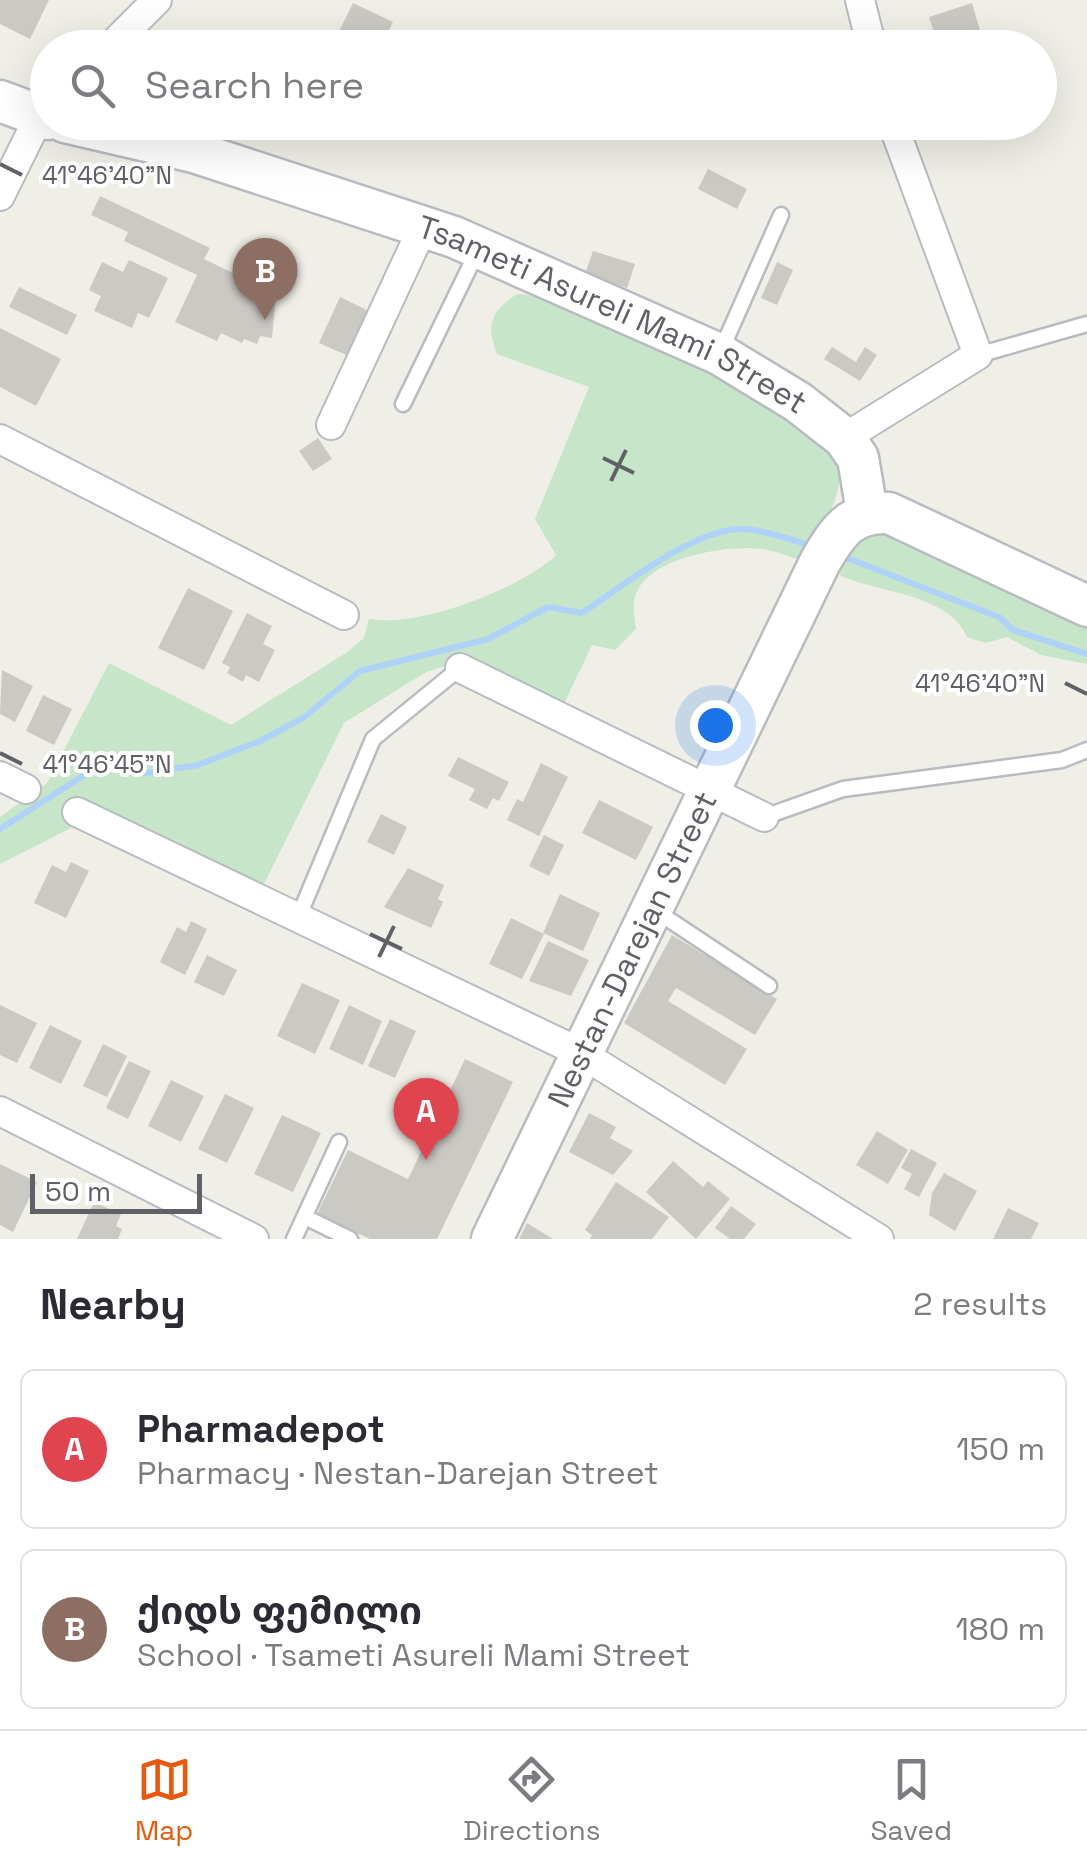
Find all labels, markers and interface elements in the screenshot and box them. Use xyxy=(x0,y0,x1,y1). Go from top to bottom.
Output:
search box xyxy=(30,30,1057,140)
icon: search xyxy=(65,58,120,113)
text: Search here xyxy=(145,61,364,109)
text: 41°46'40"N xyxy=(42,159,172,191)
street label: Tsameti Asureli Mami Street xyxy=(413,207,814,423)
pin: B xyxy=(232,238,298,320)
text: 41°46'40"N xyxy=(915,667,1045,699)
your location xyxy=(690,700,741,751)
text: 41°46'45"N xyxy=(43,748,171,780)
street label: Nestan-Darejan Street xyxy=(539,785,726,1114)
pin: A xyxy=(394,1078,458,1160)
scale bar xyxy=(30,1169,202,1214)
text: 50 m xyxy=(45,1173,111,1209)
text: Nearby xyxy=(40,1278,186,1331)
text: 2 results xyxy=(913,1284,1047,1324)
text: Pharmadepot xyxy=(137,1405,385,1453)
text: A xyxy=(64,1429,85,1469)
text: 150 m xyxy=(956,1429,1045,1469)
text: Pharmacy · Nestan-Darejan Street xyxy=(137,1453,659,1493)
text: ქიდს ფემილი xyxy=(137,1587,422,1635)
text: B xyxy=(64,1609,85,1649)
text: 180 m xyxy=(955,1609,1045,1649)
text: School · Tsameti Asureli Mami Street xyxy=(137,1635,690,1675)
tab: Map xyxy=(135,1752,193,1848)
tab: Directions xyxy=(463,1752,600,1848)
tab: Saved xyxy=(870,1752,952,1848)

